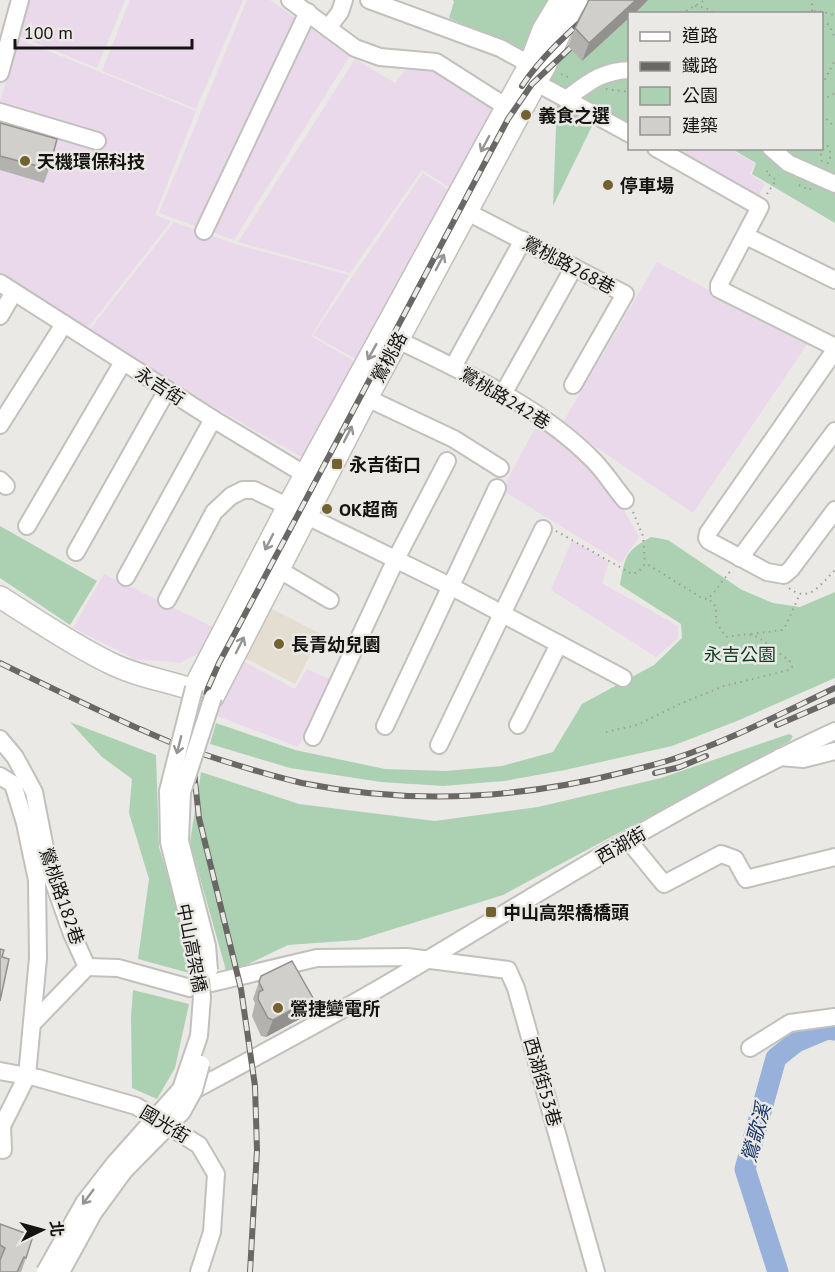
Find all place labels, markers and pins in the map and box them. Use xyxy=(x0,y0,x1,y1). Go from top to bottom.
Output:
place label: 義食之選 xyxy=(538,104,610,127)
marker: 義食之選 xyxy=(519,108,533,122)
place label: 天機環保科技 xyxy=(37,150,145,173)
marker: 天機環保科技 xyxy=(18,154,32,168)
place label: 停車場 xyxy=(620,174,674,197)
marker: 停車場 xyxy=(601,178,615,192)
place label: 永吉街口 xyxy=(349,453,421,476)
marker: 永吉街口 xyxy=(330,457,344,471)
place label: OK超商 xyxy=(339,498,398,521)
marker: OK超商 xyxy=(320,502,334,516)
place label: 長青幼兒園 xyxy=(291,633,381,656)
marker: 長青幼兒園 xyxy=(272,637,286,651)
place label: 中山高架橋橋頭 xyxy=(503,901,629,924)
marker: 中山高架橋橋頭 xyxy=(484,905,498,919)
place label: 鶯捷變電所 xyxy=(290,997,380,1020)
marker: 鶯捷變電所 xyxy=(271,1001,285,1015)

